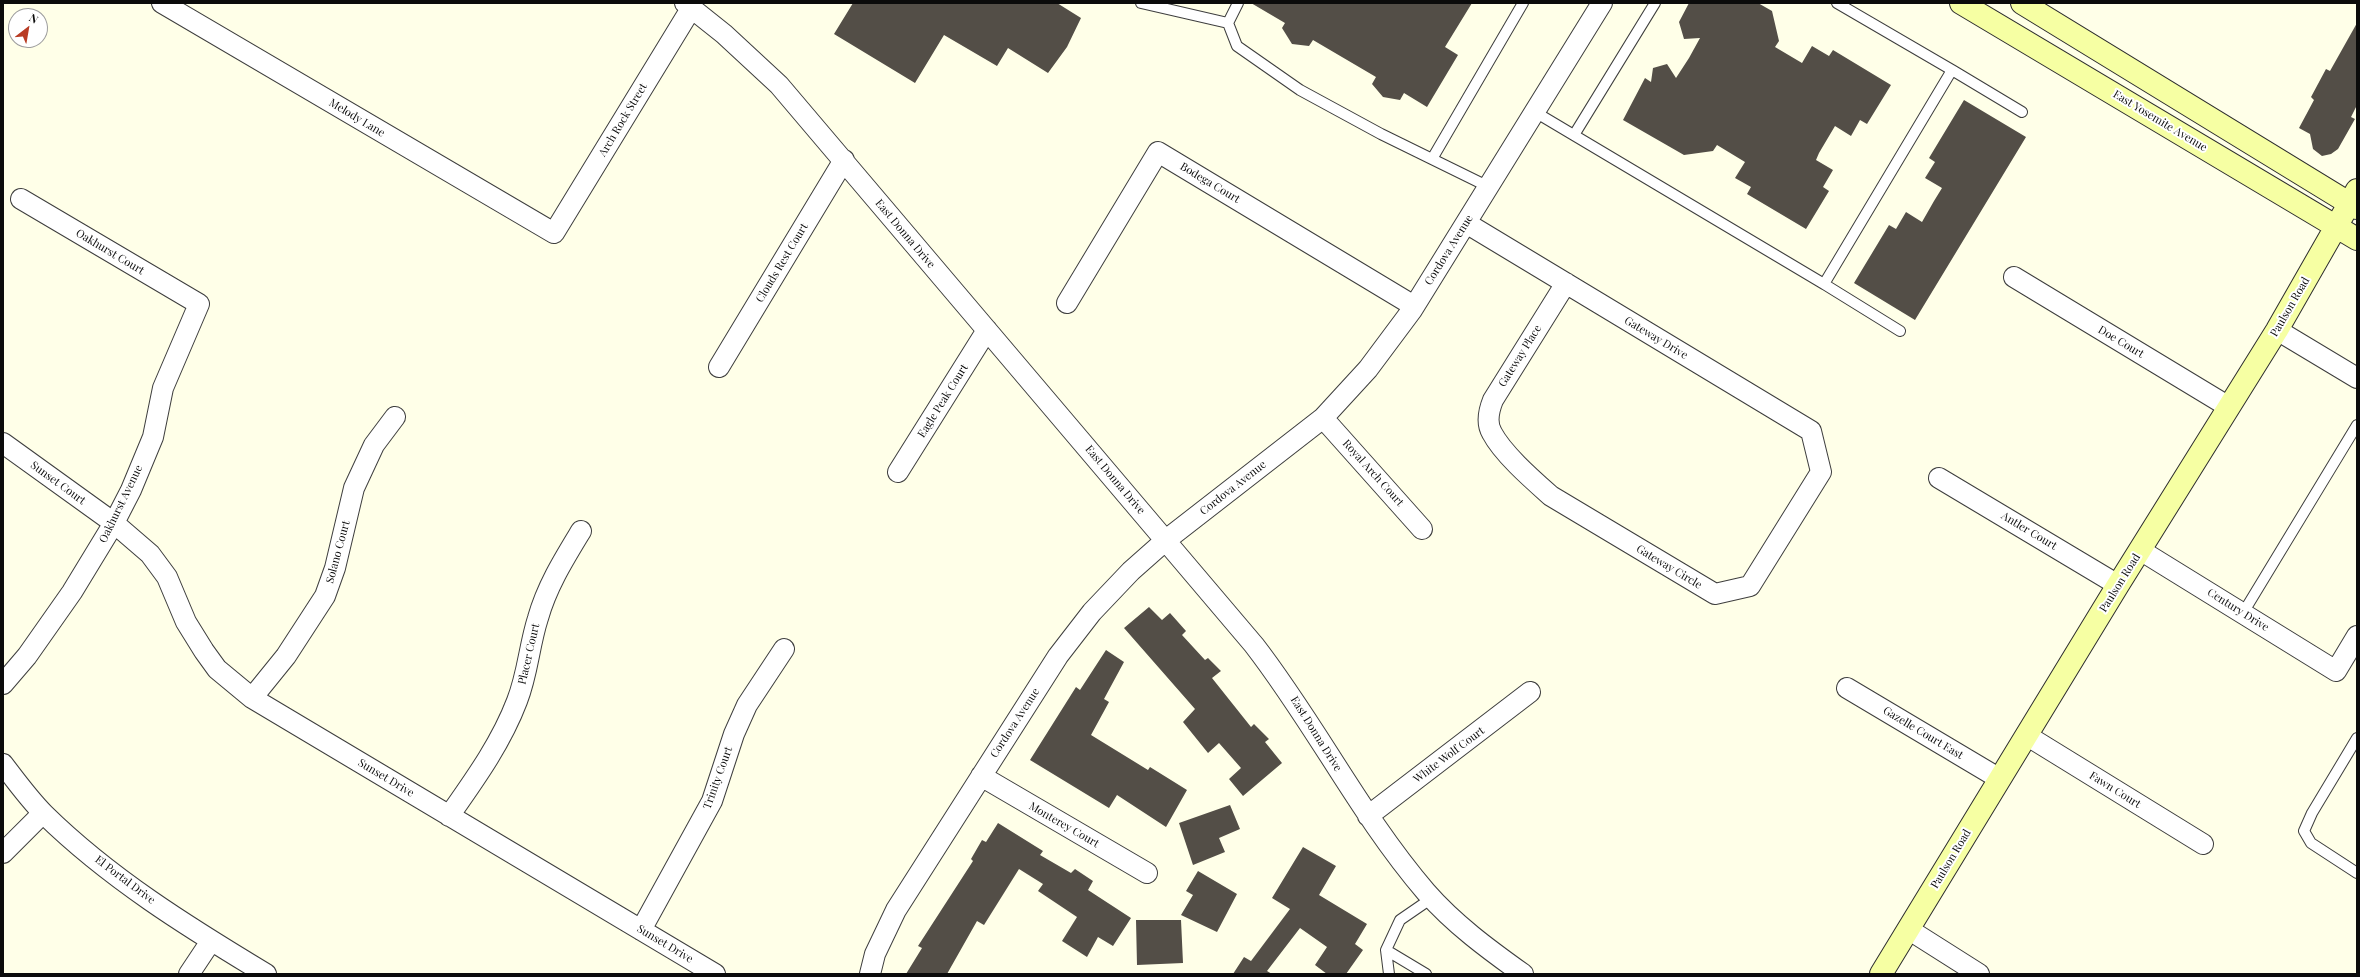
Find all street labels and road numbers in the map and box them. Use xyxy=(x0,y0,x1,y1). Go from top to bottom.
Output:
street label: Arch Rock Street xyxy=(596,81,650,159)
street label: East Yosemite Avenue xyxy=(2111,88,2209,154)
street label: Melody Lane xyxy=(327,96,387,140)
street label: Bodega Court xyxy=(1178,160,1242,206)
street label: East Donna Drive xyxy=(872,197,938,271)
street label: Cordova Avenue xyxy=(1422,212,1476,288)
street label: Clouds Rest Court xyxy=(753,221,811,305)
street label: Oakhurst Court xyxy=(73,226,147,278)
street label: Paulson Road xyxy=(2268,275,2312,339)
street label: Gateway Drive xyxy=(1622,314,1690,362)
street label: Gateway Place xyxy=(1496,323,1544,389)
street label: Doe Court xyxy=(2096,323,2146,361)
street label: Eagle Peak Court xyxy=(915,362,971,440)
street label: Royal Arch Court xyxy=(1340,437,1406,509)
street label: East Donna Drive xyxy=(1082,443,1148,517)
street label: Cordova Avenue xyxy=(1197,458,1269,518)
street label: Sunset Court xyxy=(28,459,88,507)
street label: Oakhurst Avenue xyxy=(96,463,146,545)
street label: Antler Court xyxy=(1999,509,2059,553)
street label: Solano Court xyxy=(323,519,353,585)
street label: Gateway Circle xyxy=(1634,542,1704,592)
street label: Paulson Road xyxy=(2097,551,2143,615)
street label: Century Drive xyxy=(2205,586,2271,634)
street label: Placer Court xyxy=(516,622,542,686)
street label: Cordova Avenue xyxy=(988,686,1042,760)
street label: East Donna Drive xyxy=(1288,694,1344,774)
street label: Gazelle Court East xyxy=(1881,704,1965,762)
street label: White Wolf Court xyxy=(1411,724,1487,786)
street label: Trinity Court xyxy=(701,745,735,811)
street label: Sunset Drive xyxy=(356,756,416,800)
street label: Fawn Court xyxy=(2087,769,2143,811)
street label: Monterey Court xyxy=(1027,800,1101,850)
street label: Paulson Road xyxy=(1928,827,1974,891)
street label: El Portal Drive xyxy=(92,853,158,907)
street label: Sunset Drive xyxy=(635,922,695,966)

